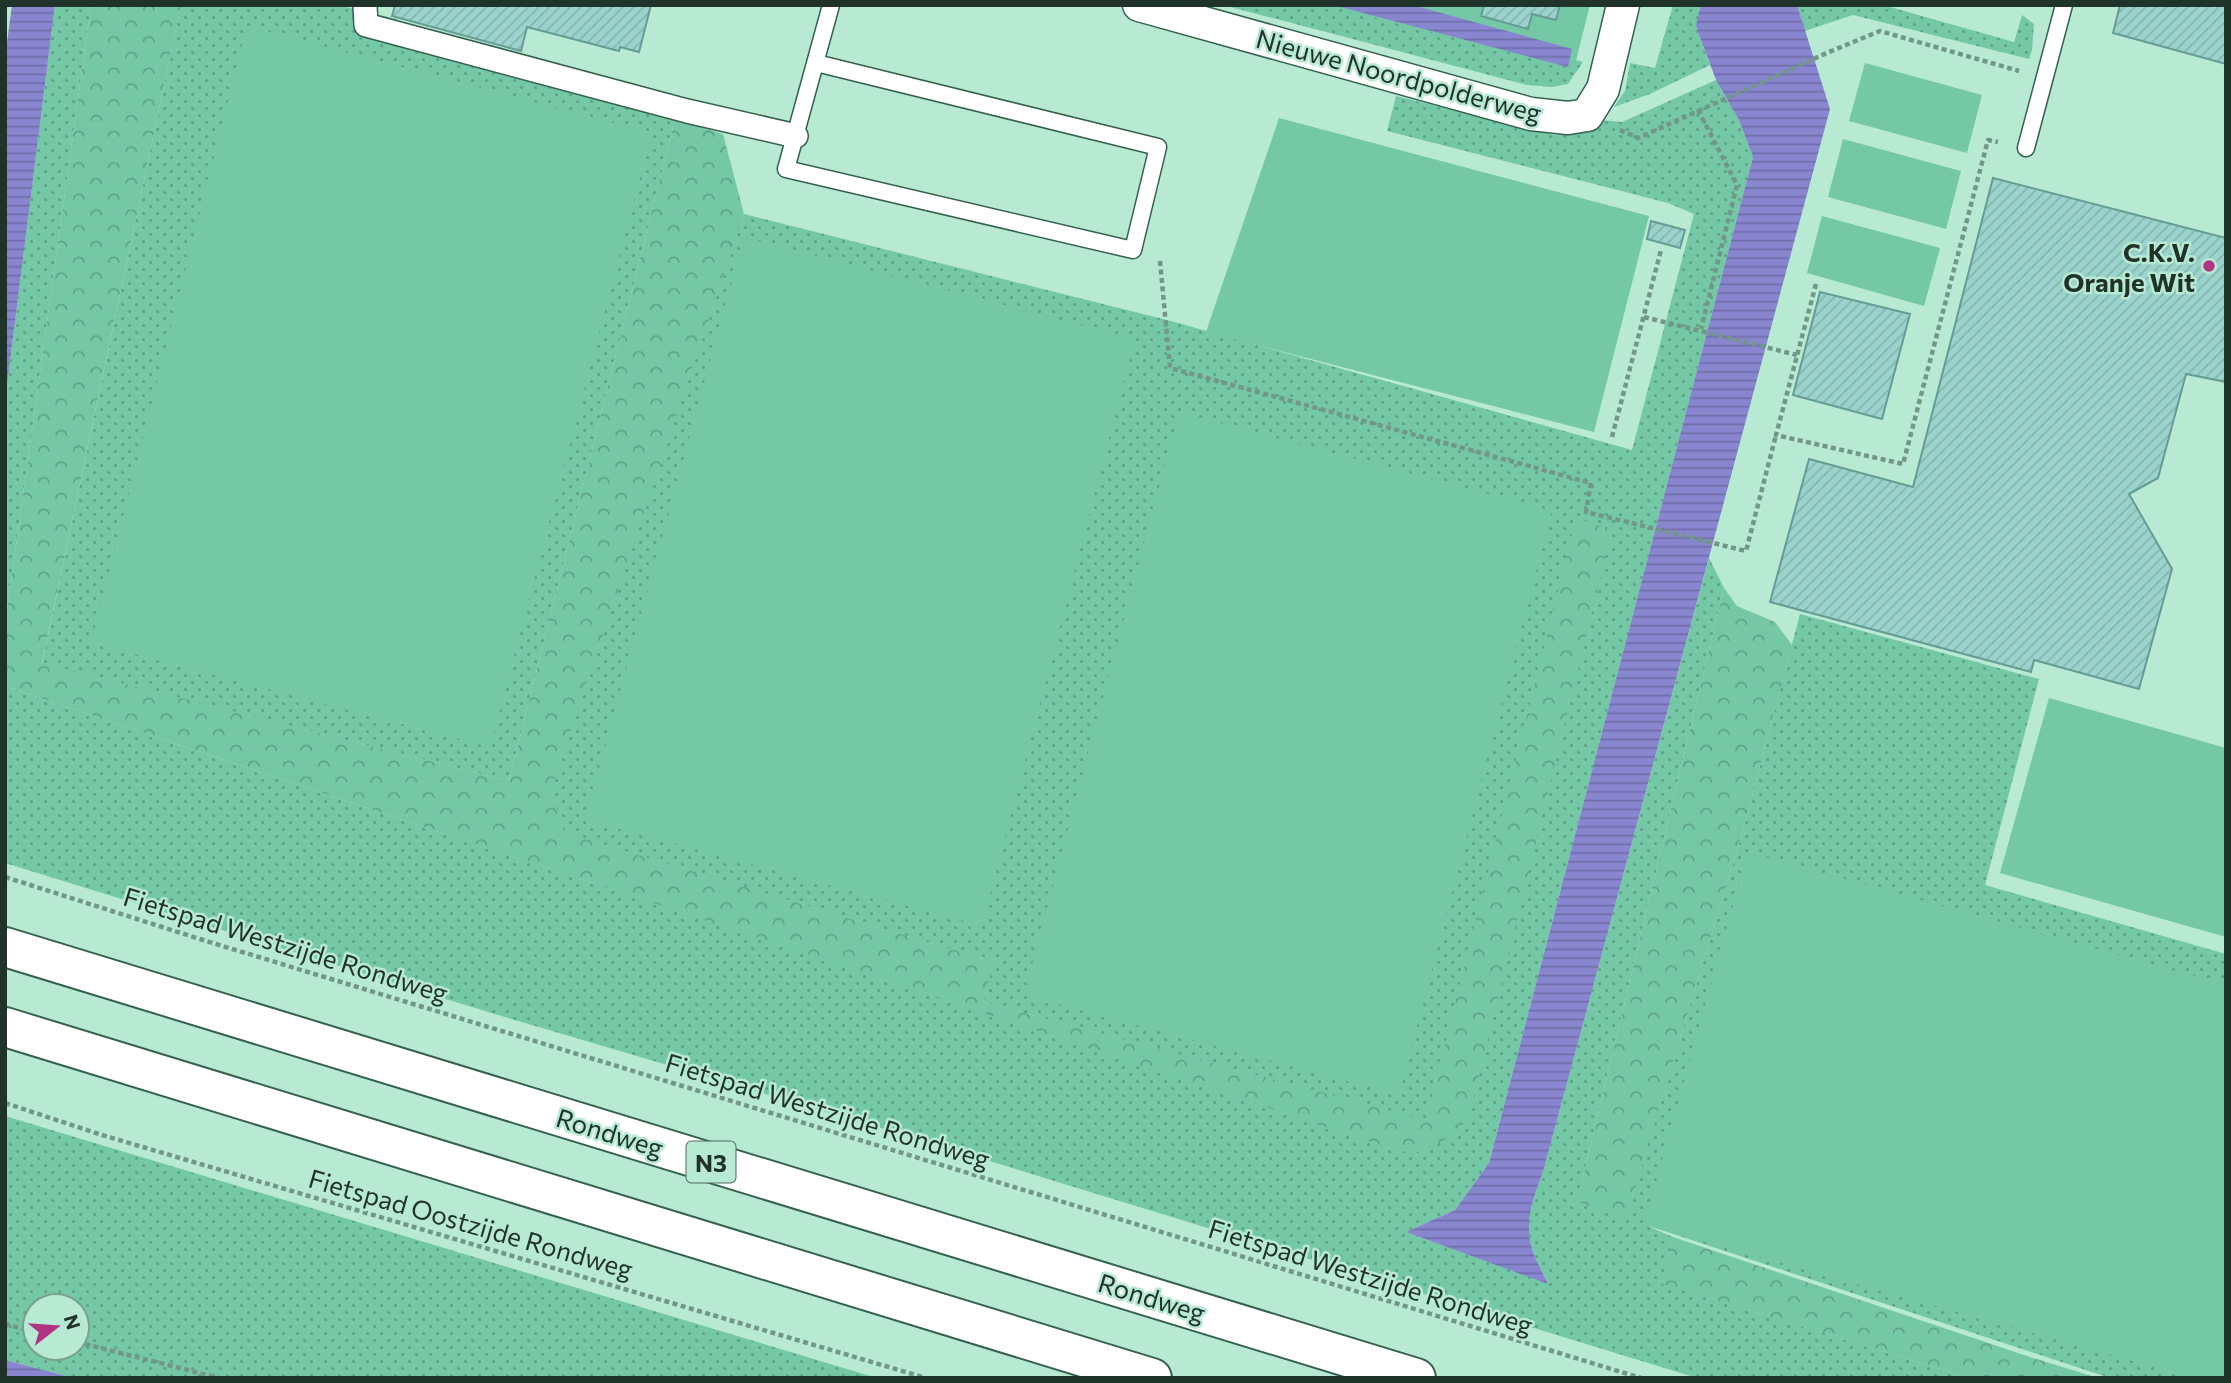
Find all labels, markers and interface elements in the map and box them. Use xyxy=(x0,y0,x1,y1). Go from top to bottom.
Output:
street label: Nieuwe Noordpolderweg xyxy=(1253,22,1545,128)
place label: C.K.V. Oranje Wit xyxy=(2063,236,2195,297)
marker: C.K.V. Oranje Wit xyxy=(2201,258,2217,274)
street label: Fietspad Westzijde Rondweg xyxy=(120,880,452,1008)
street label: Fietspad Westzijde Rondweg xyxy=(662,1046,994,1174)
street label: Rondweg xyxy=(553,1101,667,1163)
road number: N3 xyxy=(686,1142,736,1182)
street label: Fietspad Oostzijde Rondweg xyxy=(305,1162,637,1284)
street label: Fietspad Westzijde Rondweg xyxy=(1205,1212,1537,1340)
street label: Rondweg xyxy=(1095,1266,1209,1328)
north arrow xyxy=(21,1292,91,1362)
text: N xyxy=(60,1312,86,1332)

